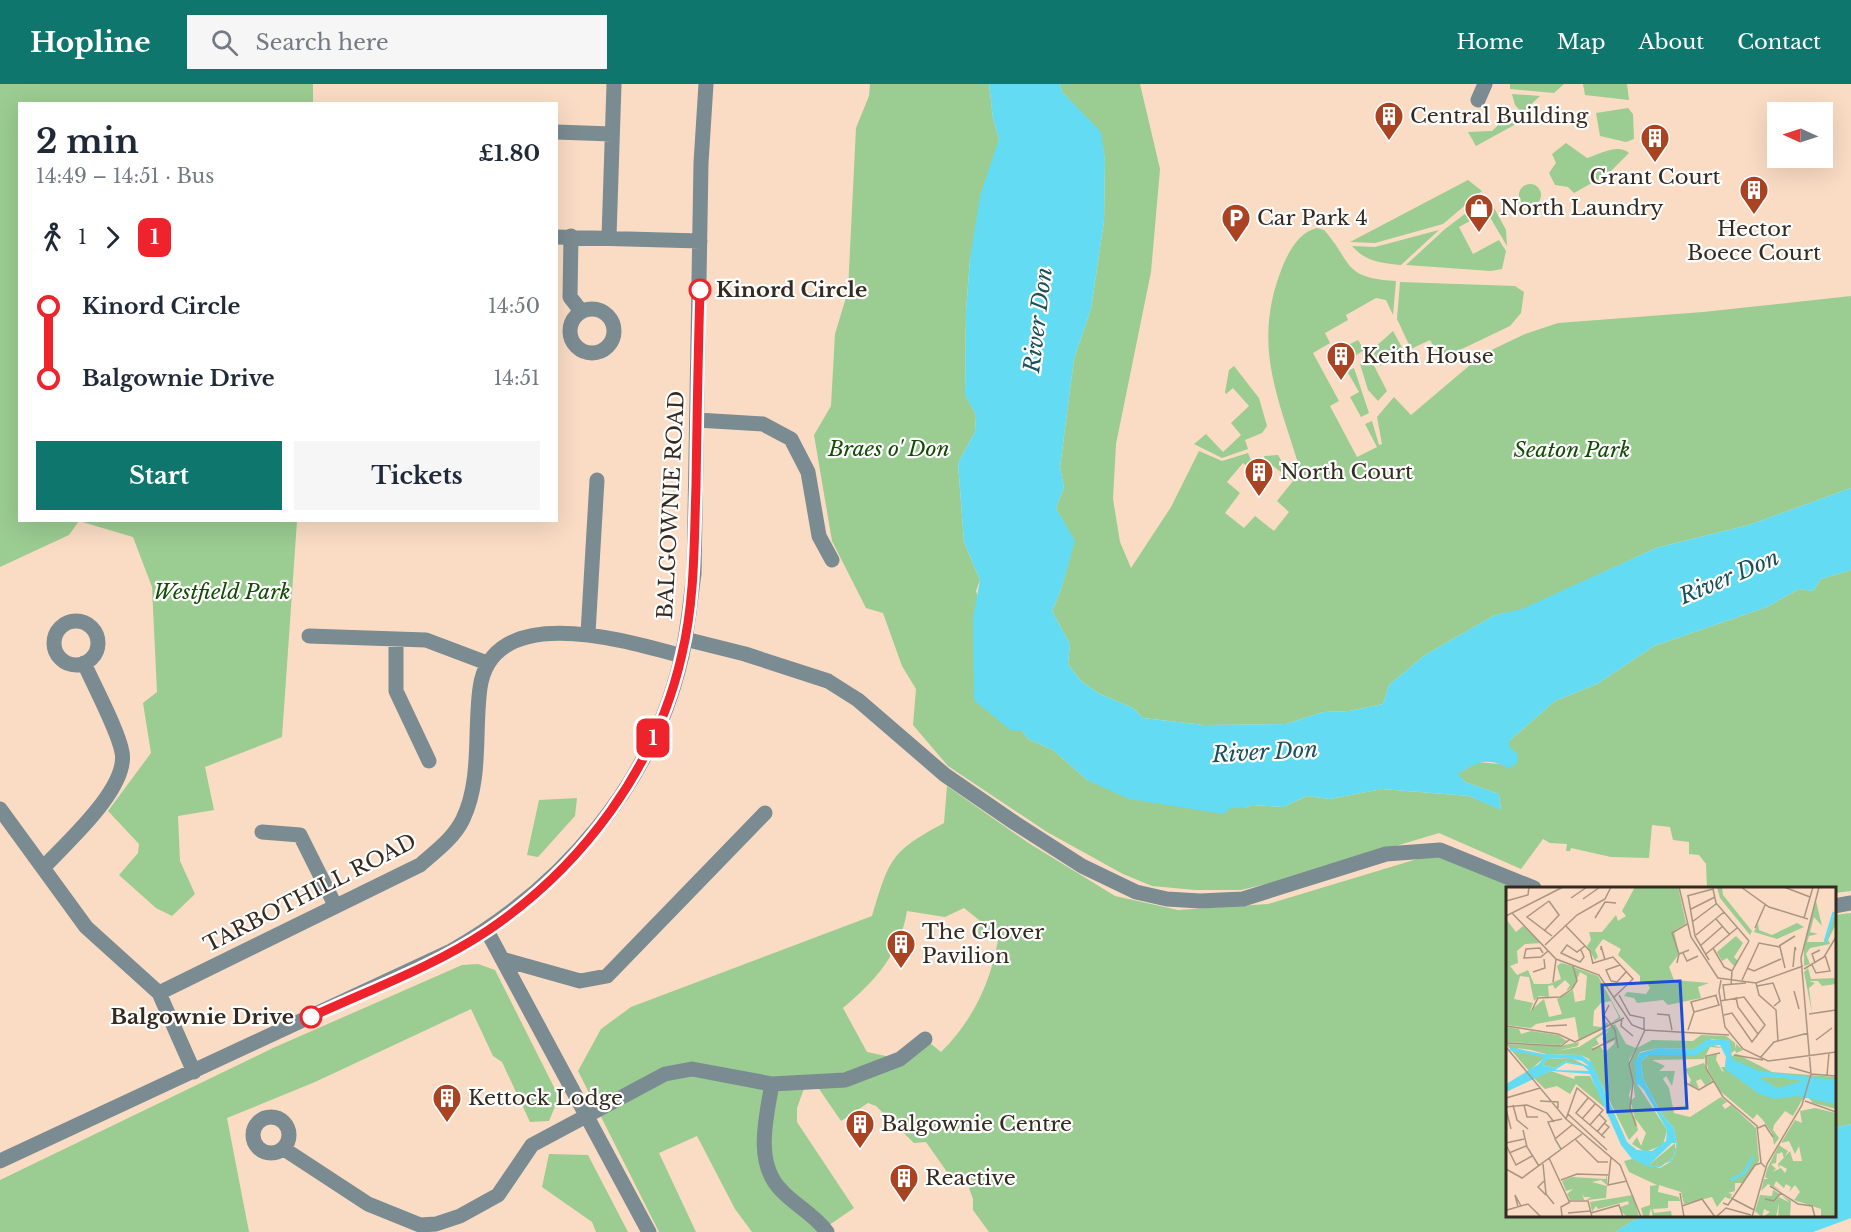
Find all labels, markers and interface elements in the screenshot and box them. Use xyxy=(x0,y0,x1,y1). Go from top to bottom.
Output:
search box xyxy=(187,15,607,69)
text: Hopline xyxy=(30,25,151,60)
icon: search xyxy=(208,26,241,59)
text: Search here xyxy=(256,29,389,56)
text: Home xyxy=(1457,29,1524,55)
text: Map xyxy=(1557,29,1605,55)
text: About xyxy=(1638,29,1704,55)
text: Contact xyxy=(1737,29,1821,55)
building icon: Central Building xyxy=(1373,100,1405,142)
north arrow xyxy=(1767,102,1833,168)
map controls xyxy=(1767,102,1833,168)
place label: Central Building xyxy=(1410,103,1589,129)
text: 2 min xyxy=(36,121,139,162)
building icon: Grant Court xyxy=(1639,122,1671,164)
text: £1.80 xyxy=(479,140,540,167)
text: 14:49 – 14:51 · Bus xyxy=(36,164,214,188)
place label: Grant Court xyxy=(1590,164,1721,190)
building icon: Hector Boece Court xyxy=(1738,174,1770,216)
shop icon: North Laundry xyxy=(1463,192,1495,234)
place label: North Laundry xyxy=(1500,195,1664,221)
parking icon: Car Park 4 xyxy=(1220,202,1252,244)
place label: Car Park 4 xyxy=(1257,205,1368,231)
place label: Hector Boece Court xyxy=(1687,216,1821,266)
icon: walk xyxy=(36,221,69,254)
icon: forward xyxy=(96,221,129,254)
text: 1 xyxy=(150,224,159,250)
text: 1 xyxy=(78,225,87,249)
water label: River Don xyxy=(1018,266,1058,375)
place label: Kinord Circle xyxy=(716,277,867,303)
marker: Kinord Circle xyxy=(689,279,711,301)
text: Kinord Circle xyxy=(82,293,240,320)
text: 14:50 xyxy=(488,294,540,318)
building icon: Keith House xyxy=(1325,340,1357,382)
place label: Keith House xyxy=(1362,343,1494,369)
text: Balgownie Drive xyxy=(82,365,275,392)
text: 14:51 xyxy=(493,366,540,390)
street label: BALGOWNIE ROAD xyxy=(652,390,690,620)
park label: Braes o' Don xyxy=(827,436,950,462)
park label: Seaton Park xyxy=(1514,437,1630,463)
button: Start xyxy=(36,441,282,510)
button: Tickets xyxy=(294,441,540,510)
building icon: North Court xyxy=(1243,456,1275,498)
place label: North Court xyxy=(1280,459,1413,485)
water label: River Don xyxy=(1674,544,1783,611)
park label: Westfield Park xyxy=(153,579,291,605)
line badge: 1 xyxy=(634,718,672,758)
text: 1 xyxy=(648,725,658,751)
water label: River Don xyxy=(1210,736,1319,768)
street label: TARBOTHILL ROAD xyxy=(199,828,421,958)
inset map xyxy=(1506,887,1836,1217)
place label: The Glover Pavilion xyxy=(922,919,1044,969)
building icon: The Glover Pavilion xyxy=(885,928,917,970)
place label: Balgownie Drive xyxy=(110,1004,294,1030)
marker: Balgownie Drive xyxy=(300,1006,322,1028)
building icon: Kettock Lodge xyxy=(431,1082,463,1124)
place label: Kettock Lodge xyxy=(468,1085,623,1111)
building icon: Balgownie Centre xyxy=(844,1108,876,1150)
place label: Balgownie Centre xyxy=(881,1111,1072,1137)
building icon: Reactive xyxy=(888,1162,920,1204)
place label: Reactive xyxy=(925,1165,1016,1191)

